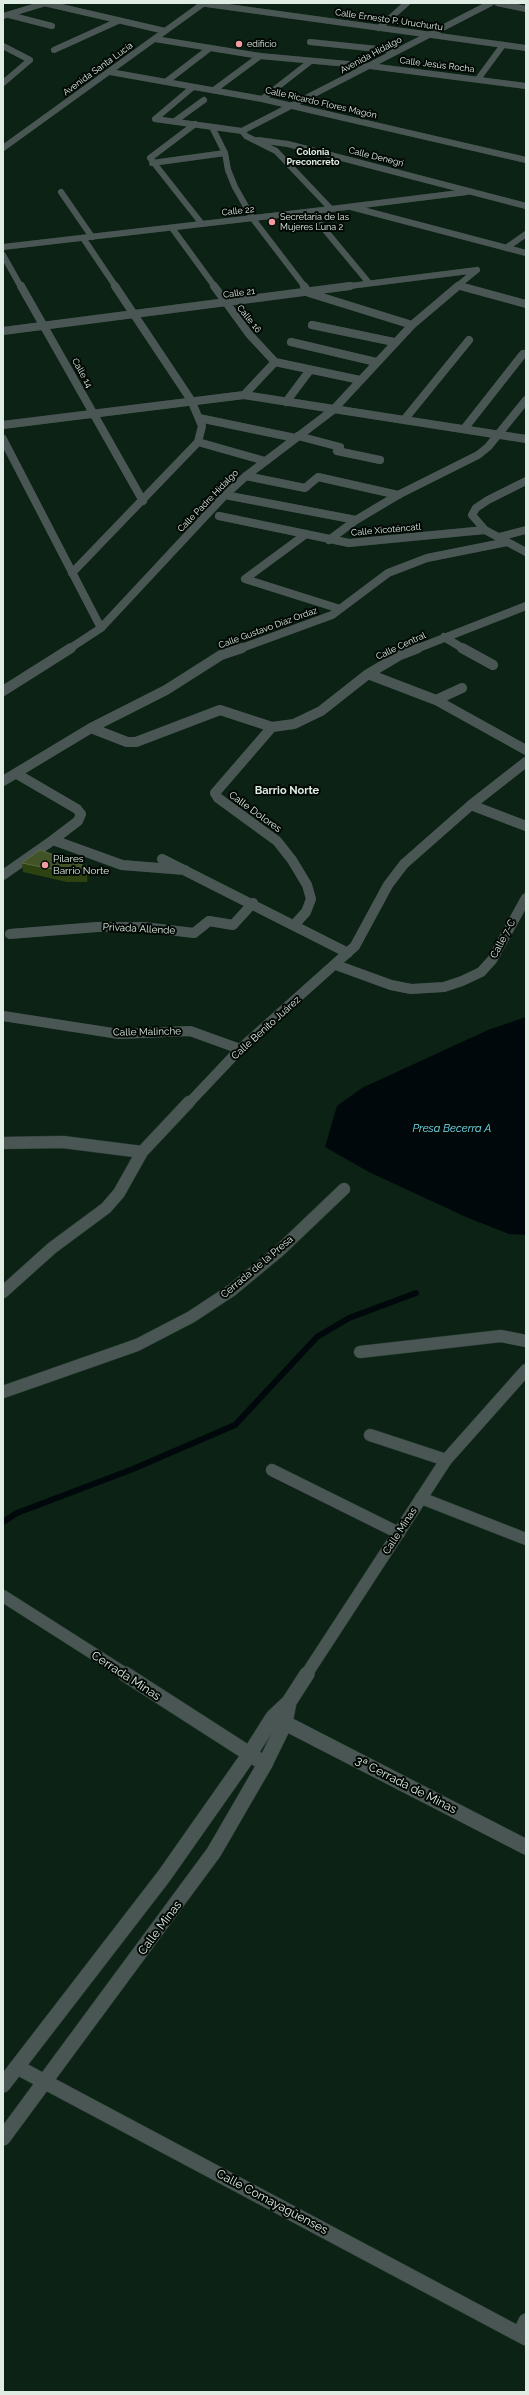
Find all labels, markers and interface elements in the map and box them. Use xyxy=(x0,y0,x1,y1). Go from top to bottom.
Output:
street label: Calle Ernesto P. Uruchurtu xyxy=(334,7,444,33)
street label: Avenida Hidalgo xyxy=(338,34,404,76)
marker: edificio xyxy=(234,39,244,49)
place label: edificio xyxy=(247,39,277,49)
street label: Avenida Santa Lucía xyxy=(61,40,135,98)
street label: Calle Jesús Rocha xyxy=(399,55,475,75)
street label: Calle Ricardo Flores Magón xyxy=(264,85,378,121)
street label: Calle Denegri xyxy=(347,145,405,169)
district label: Colonia Preconcreto xyxy=(286,147,340,168)
street label: Calle 22 xyxy=(221,204,255,218)
place label: Secretaría de las Mujeres Luna 2 xyxy=(280,212,349,233)
marker: Secretaría de las Mujeres Luna 2 xyxy=(267,217,277,227)
street label: Calle 21 xyxy=(222,286,256,300)
street label: Calle 16 xyxy=(234,303,264,335)
street label: Calle 14 xyxy=(69,356,95,390)
street label: Calle Padre Hidalgo xyxy=(175,468,241,534)
street label: Calle Xicoténcatl xyxy=(351,522,421,538)
street label: Calle Gustavo Díaz Ordaz xyxy=(217,605,319,651)
street label: Calle Central xyxy=(374,630,428,662)
district label: Barrio Norte xyxy=(255,784,319,798)
street label: Calle Dolores xyxy=(226,789,284,835)
place label: Pilares Barrio Norte xyxy=(53,853,109,876)
marker: Pilares Barrio Norte xyxy=(40,860,50,870)
street label: Calle 7-C xyxy=(488,918,518,960)
street label: Privada Allende xyxy=(102,921,176,937)
street label: Calle Benito Juárez xyxy=(229,994,303,1062)
street label: Calle Malinche xyxy=(113,1025,181,1039)
water label: Presa Becerra A xyxy=(412,1122,492,1136)
street label: Cerrada de la Presa xyxy=(218,1233,296,1301)
street label: Calle Minas xyxy=(380,1505,420,1557)
street label: Cerrada Minas xyxy=(89,1648,163,1704)
street label: 3ª Cerrada de Minas xyxy=(353,1753,459,1817)
street label: Calle Minas xyxy=(135,1898,185,1958)
street label: Calle Comayagüenses xyxy=(214,2166,330,2238)

